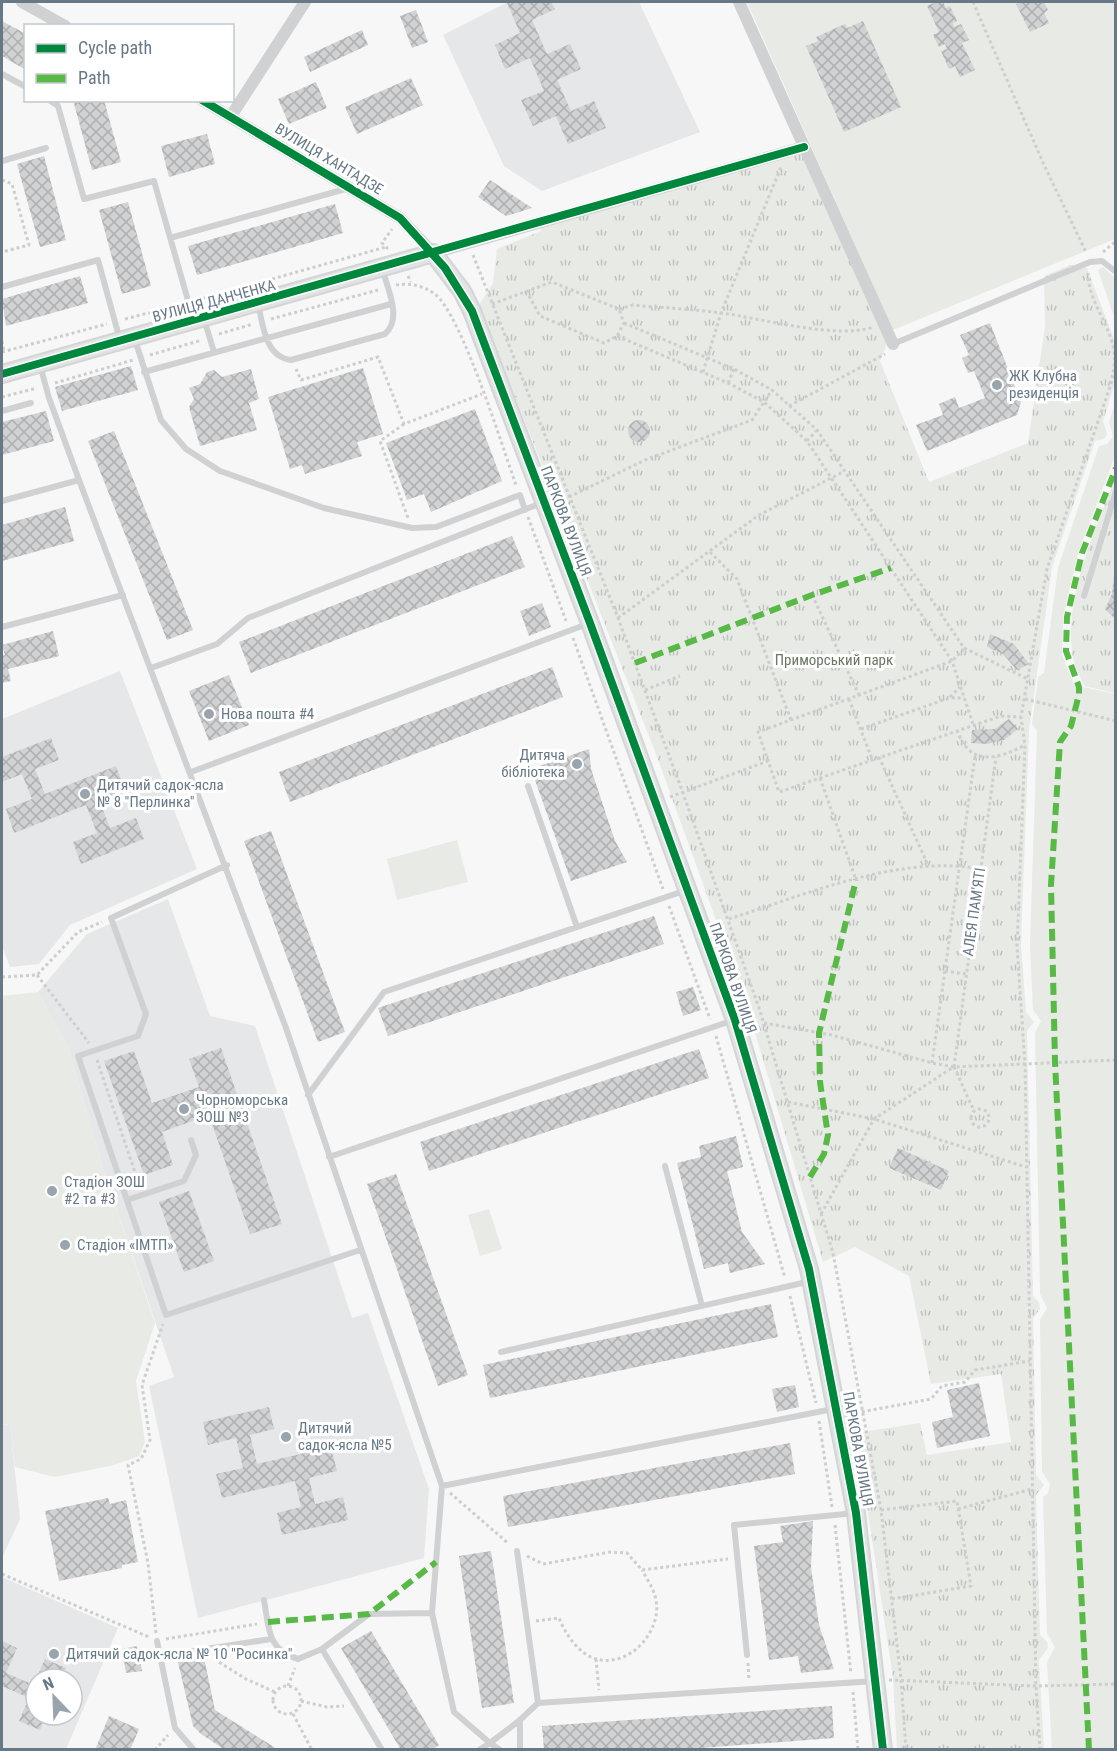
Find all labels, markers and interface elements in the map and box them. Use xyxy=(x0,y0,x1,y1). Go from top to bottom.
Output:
legend xyxy=(24,24,234,102)
text: Cycle path xyxy=(78,37,152,58)
text: Path xyxy=(78,67,111,88)
street label: ВУЛИЦЯ ХАНТАДЗЕ xyxy=(272,120,386,198)
street label: ВУЛИЦЯ ДАНЧЕНКА xyxy=(151,276,278,326)
place label: ЖК Клубна резиденція xyxy=(1009,367,1079,402)
marker: ЖК Клубна резиденція xyxy=(990,378,1004,392)
street label: ПАРКОВА ВУЛИЦЯ xyxy=(537,464,595,578)
park label: Приморський парк xyxy=(775,651,893,669)
place label: Нова пошта #4 xyxy=(221,705,314,723)
marker: Нова пошта #4 xyxy=(202,707,216,721)
place label: Дитяча бібліотека xyxy=(501,746,565,781)
marker: Дитяча бібліотека xyxy=(570,757,584,771)
place label: Дитячий садок-ясла № 8 "Перлинка" xyxy=(97,776,224,811)
marker: Дитячий садок-ясла № 8 "Перлинка" xyxy=(78,787,92,801)
street label: АЛЕЯ ПАМ'ЯТІ xyxy=(959,867,989,957)
street label: ПАРКОВА ВУЛИЦЯ xyxy=(706,920,760,1036)
place label: Чорноморська ЗОШ №3 xyxy=(196,1091,288,1126)
marker: Чорноморська ЗОШ №3 xyxy=(177,1102,191,1116)
place label: Стадіон ЗОШ #2 та #3 xyxy=(64,1173,145,1208)
marker: Стадіон ЗОШ #2 та #3 xyxy=(45,1184,59,1198)
place label: Стадіон «ІМТП» xyxy=(77,1236,174,1254)
marker: Стадіон «ІМТП» xyxy=(58,1238,72,1252)
street label: ПАРКОВА ВУЛИЦЯ xyxy=(839,1390,877,1508)
place label: Дитячий садок-ясла №5 xyxy=(298,1419,392,1454)
marker: Дитячий садок-ясла №5 xyxy=(279,1430,293,1444)
place label: Дитячий садок-ясла № 10 "Росинка" xyxy=(66,1645,293,1663)
marker: Дитячий садок-ясла № 10 "Росинка" xyxy=(47,1647,61,1661)
north arrow xyxy=(24,1667,84,1727)
text: N xyxy=(40,1673,57,1694)

